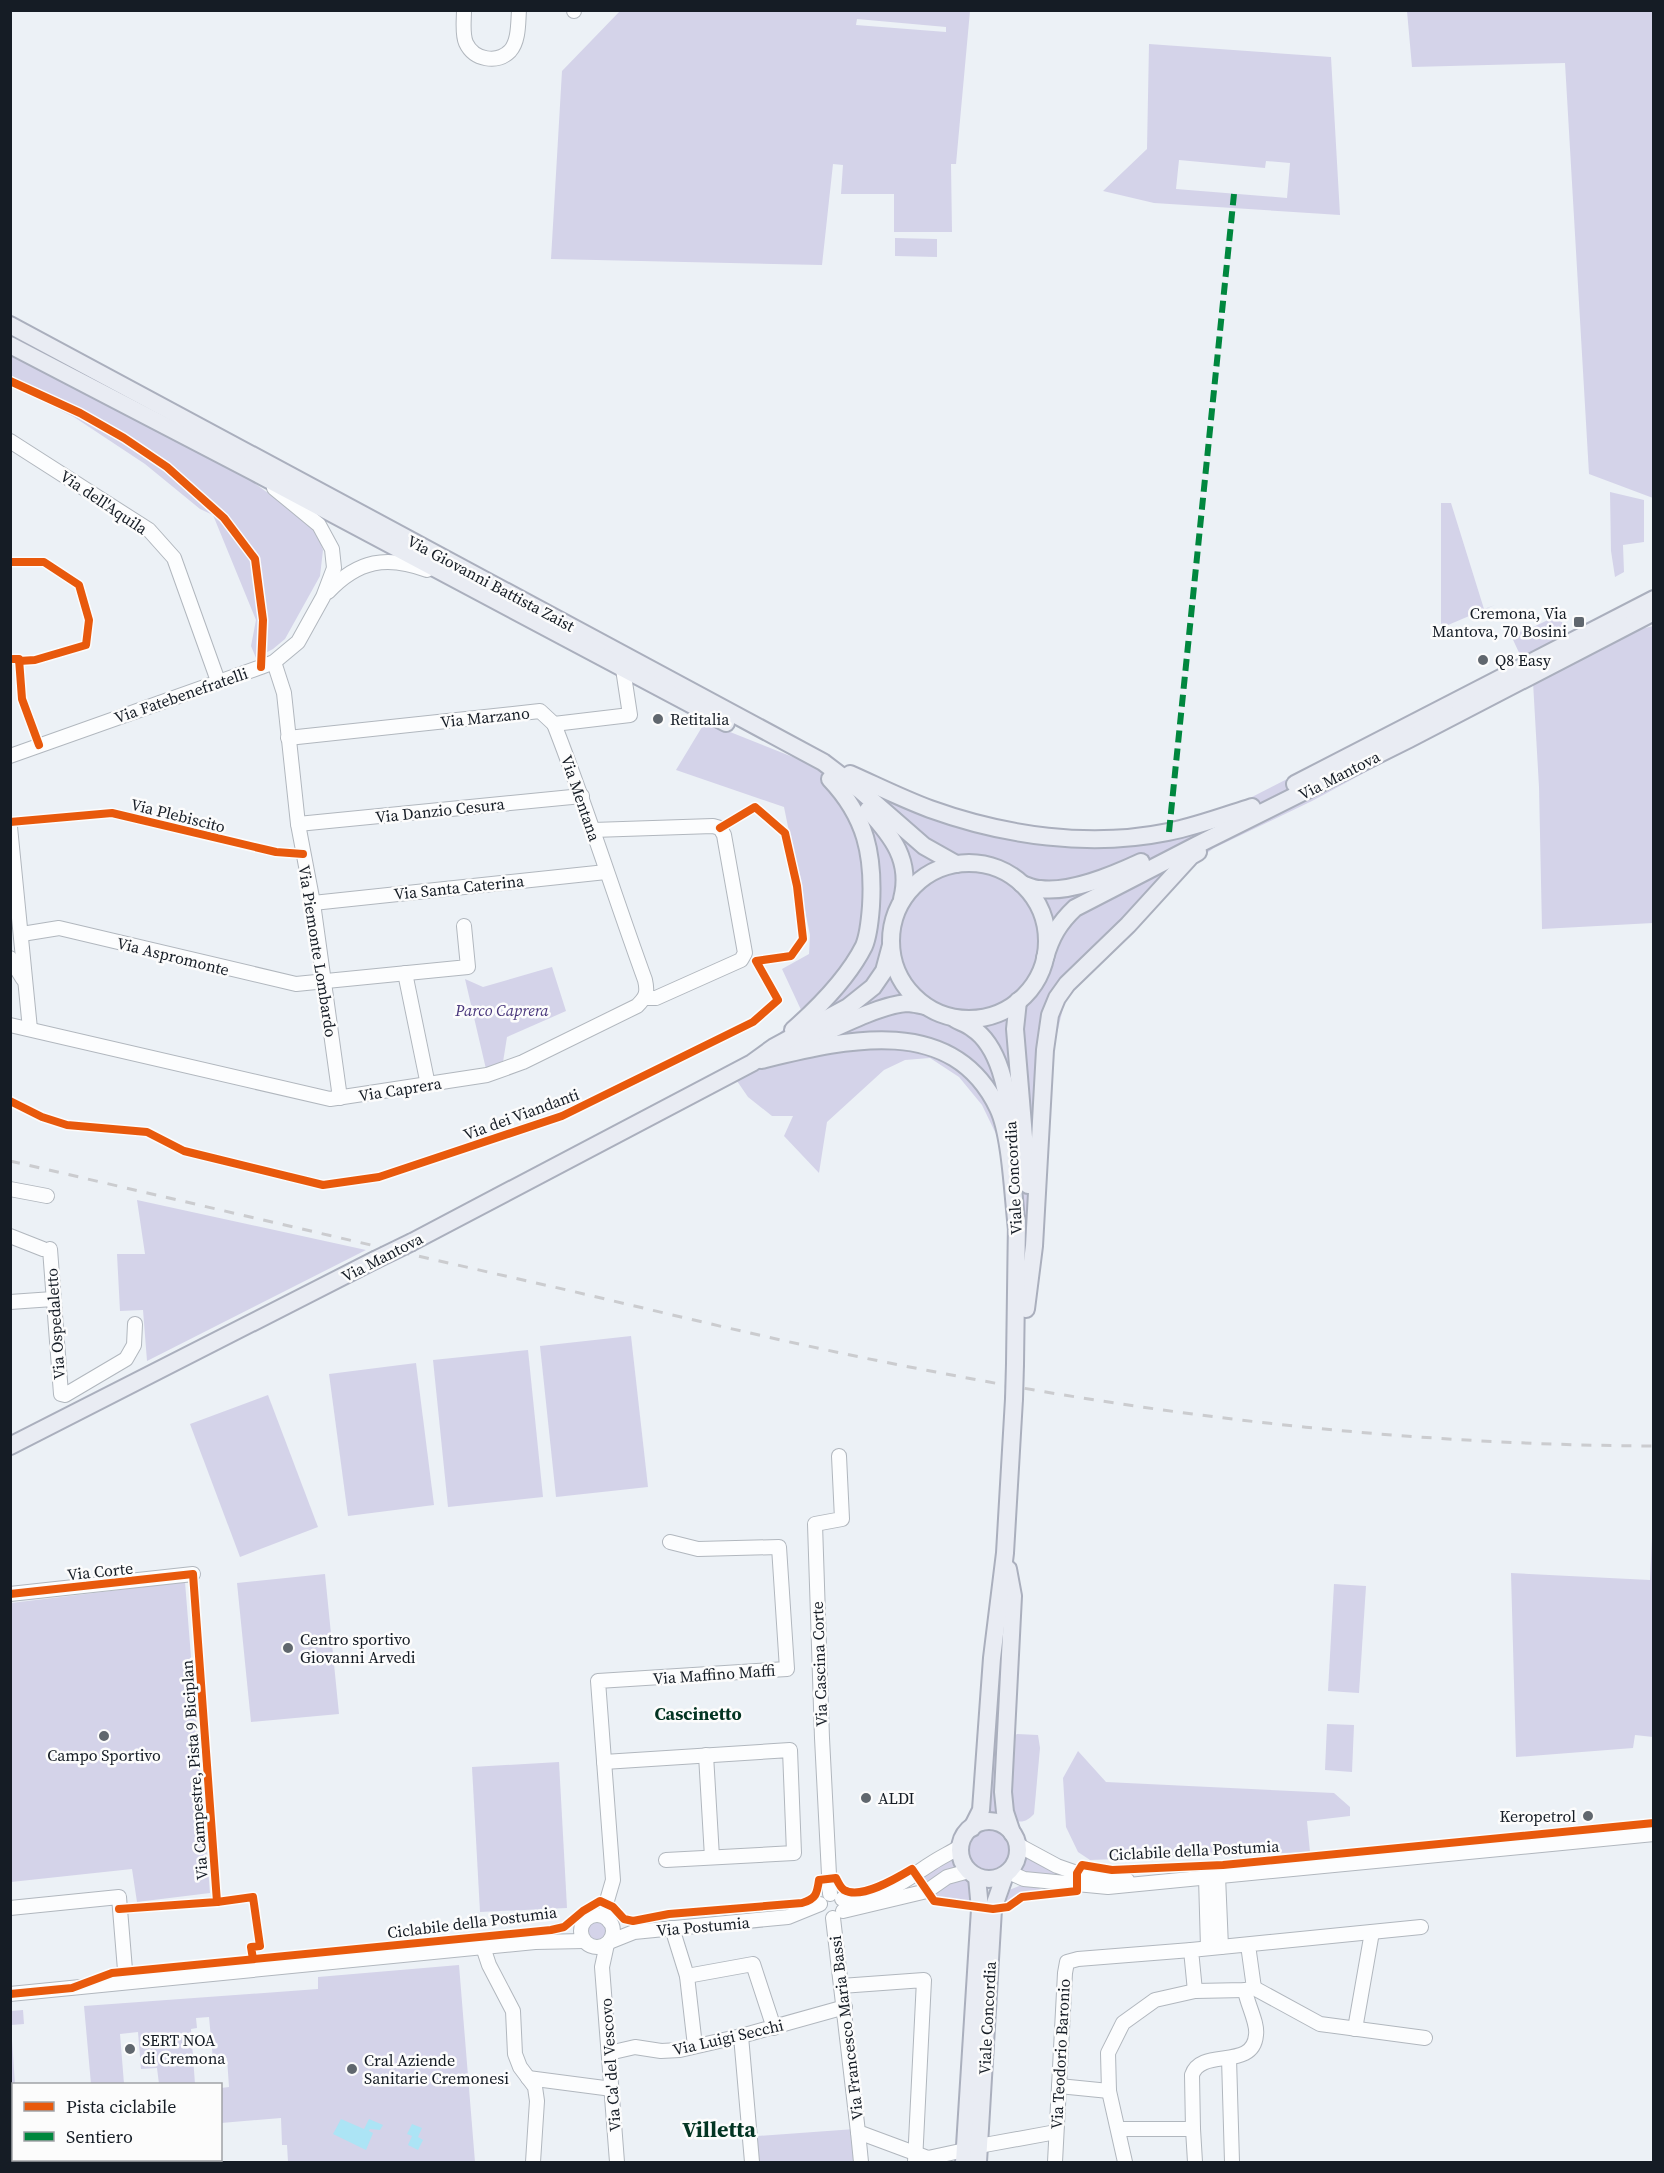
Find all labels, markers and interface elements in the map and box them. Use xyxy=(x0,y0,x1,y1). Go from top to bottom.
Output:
street label: Via dell'Aquila xyxy=(56,465,153,540)
street label: Via Giovanni Battista Zaist xyxy=(403,529,579,637)
place label: Cremona, Via Mantova, 70 Bosini xyxy=(1432,602,1568,642)
marker: Cremona, Via Mantova, 70 Bosini xyxy=(1572,615,1586,629)
place label: Q8 Easy xyxy=(1495,649,1552,671)
marker: Q8 Easy xyxy=(1476,653,1490,667)
street label: Via Fatebenefratelli xyxy=(111,662,251,728)
street label: Via Marzano xyxy=(439,701,531,733)
place label: Retitalia xyxy=(670,708,730,730)
marker: Retitalia xyxy=(651,712,665,726)
street label: Via Mantova xyxy=(1294,745,1384,805)
street label: Via Mentana xyxy=(556,752,606,845)
street label: Via Danzio Cesura xyxy=(374,792,507,828)
street label: Via Plebiscito xyxy=(128,793,228,837)
street label: Via Piemonte Lombardo xyxy=(294,863,342,1039)
street label: Via Santa Caterina xyxy=(393,869,526,905)
street label: Via Aspromonte xyxy=(114,931,232,981)
park label: Parco Caprera xyxy=(454,999,549,1021)
street label: Via Caprera xyxy=(357,1071,444,1106)
street label: Via dei Viandanti xyxy=(460,1083,582,1145)
street label: Viale Concordia xyxy=(999,1120,1027,1235)
street label: Via Mantova xyxy=(337,1227,427,1287)
street label: Via Ospedaletto xyxy=(40,1267,70,1381)
street label: Via Corte xyxy=(66,1557,134,1585)
street label: Via Cascina Corte xyxy=(806,1601,832,1727)
place label: Centro sportivo Giovanni Arvedi xyxy=(300,1628,416,1668)
marker: Centro sportivo Giovanni Arvedi xyxy=(281,1641,295,1655)
street label: Via Campestre, Pista 9 Biciplan xyxy=(175,1659,213,1881)
street label: Via Maffino Maffi xyxy=(652,1659,776,1689)
district label: Cascinetto xyxy=(654,1701,742,1726)
marker: Campo Sportivo xyxy=(97,1729,111,1743)
place label: Campo Sportivo xyxy=(47,1744,161,1766)
place label: ALDI xyxy=(878,1787,915,1809)
marker: ALDI xyxy=(859,1791,873,1805)
place label: Keropetrol xyxy=(1500,1805,1576,1827)
marker: Keropetrol xyxy=(1581,1809,1595,1823)
street label: Ciclabile della Postumia xyxy=(1108,1834,1281,1865)
street label: Ciclabile della Postumia xyxy=(386,1901,559,1943)
street label: Via Postumia xyxy=(655,1911,751,1941)
street label: Via Francesco Maria Bassi xyxy=(824,1934,868,2122)
street label: Viale Concordia xyxy=(973,1960,1001,2075)
street label: Via Teodorio Baronio xyxy=(1045,1978,1075,2130)
street label: Via Ca' del Vescovo xyxy=(594,1997,626,2133)
street label: Via Luigi Secchi xyxy=(670,2014,786,2060)
place label: SERT NOA di Cremona xyxy=(142,2029,226,2069)
marker: SERT NOA di Cremona xyxy=(123,2042,137,2056)
place label: Cral Aziende Sanitarie Cremonesi xyxy=(364,2049,509,2089)
marker: Cral Aziende Sanitarie Cremonesi xyxy=(345,2062,359,2076)
legend xyxy=(12,2083,222,2161)
text: Pista ciclabile xyxy=(66,2094,177,2119)
district label: Villetta xyxy=(682,2114,756,2144)
text: Sentiero xyxy=(66,2124,133,2149)

